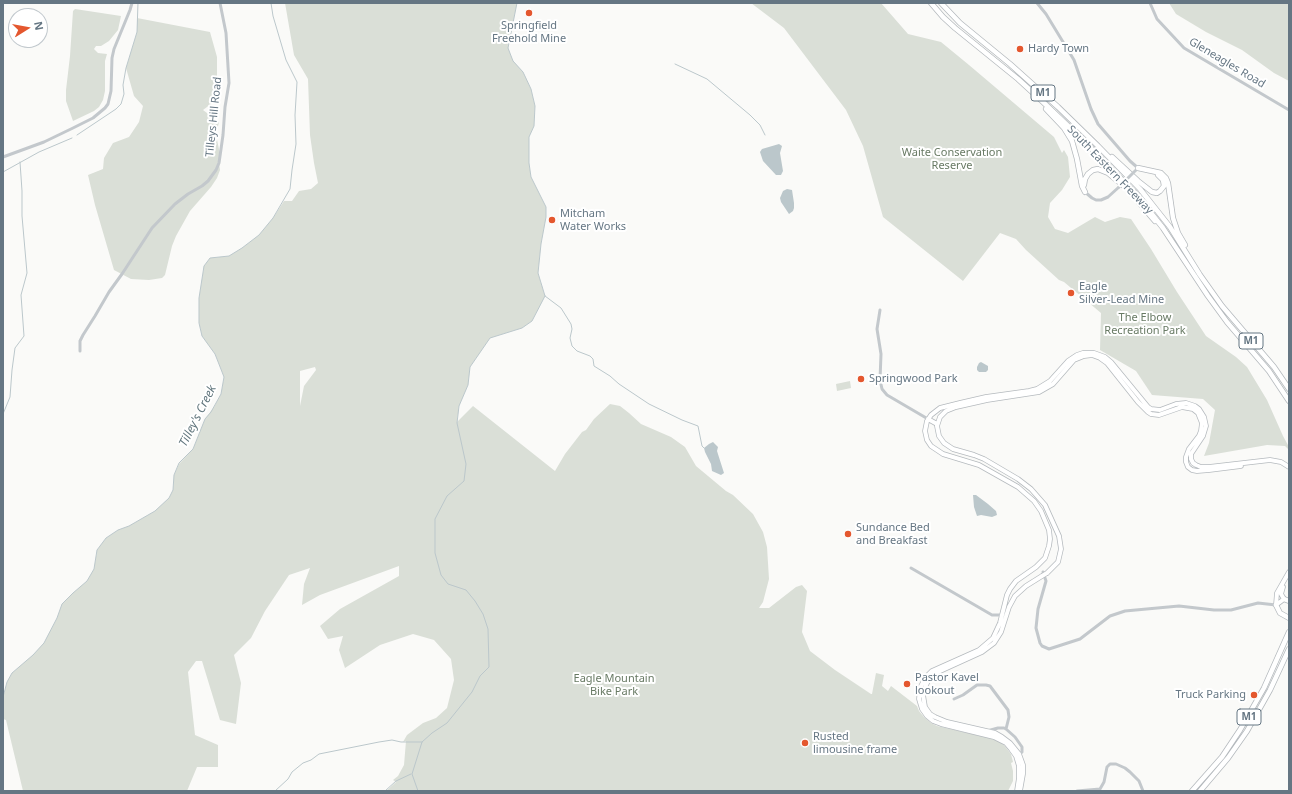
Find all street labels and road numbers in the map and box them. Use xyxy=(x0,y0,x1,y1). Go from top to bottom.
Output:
street label: Gleneagles Road xyxy=(1186,35,1268,91)
street label: Tilleys Hill Road xyxy=(203,76,225,158)
road number: M1 xyxy=(1031,85,1055,101)
street label: South Eastern Freeway xyxy=(1064,123,1156,217)
road number: M1 xyxy=(1239,333,1263,349)
road number: M1 xyxy=(1237,709,1261,725)

